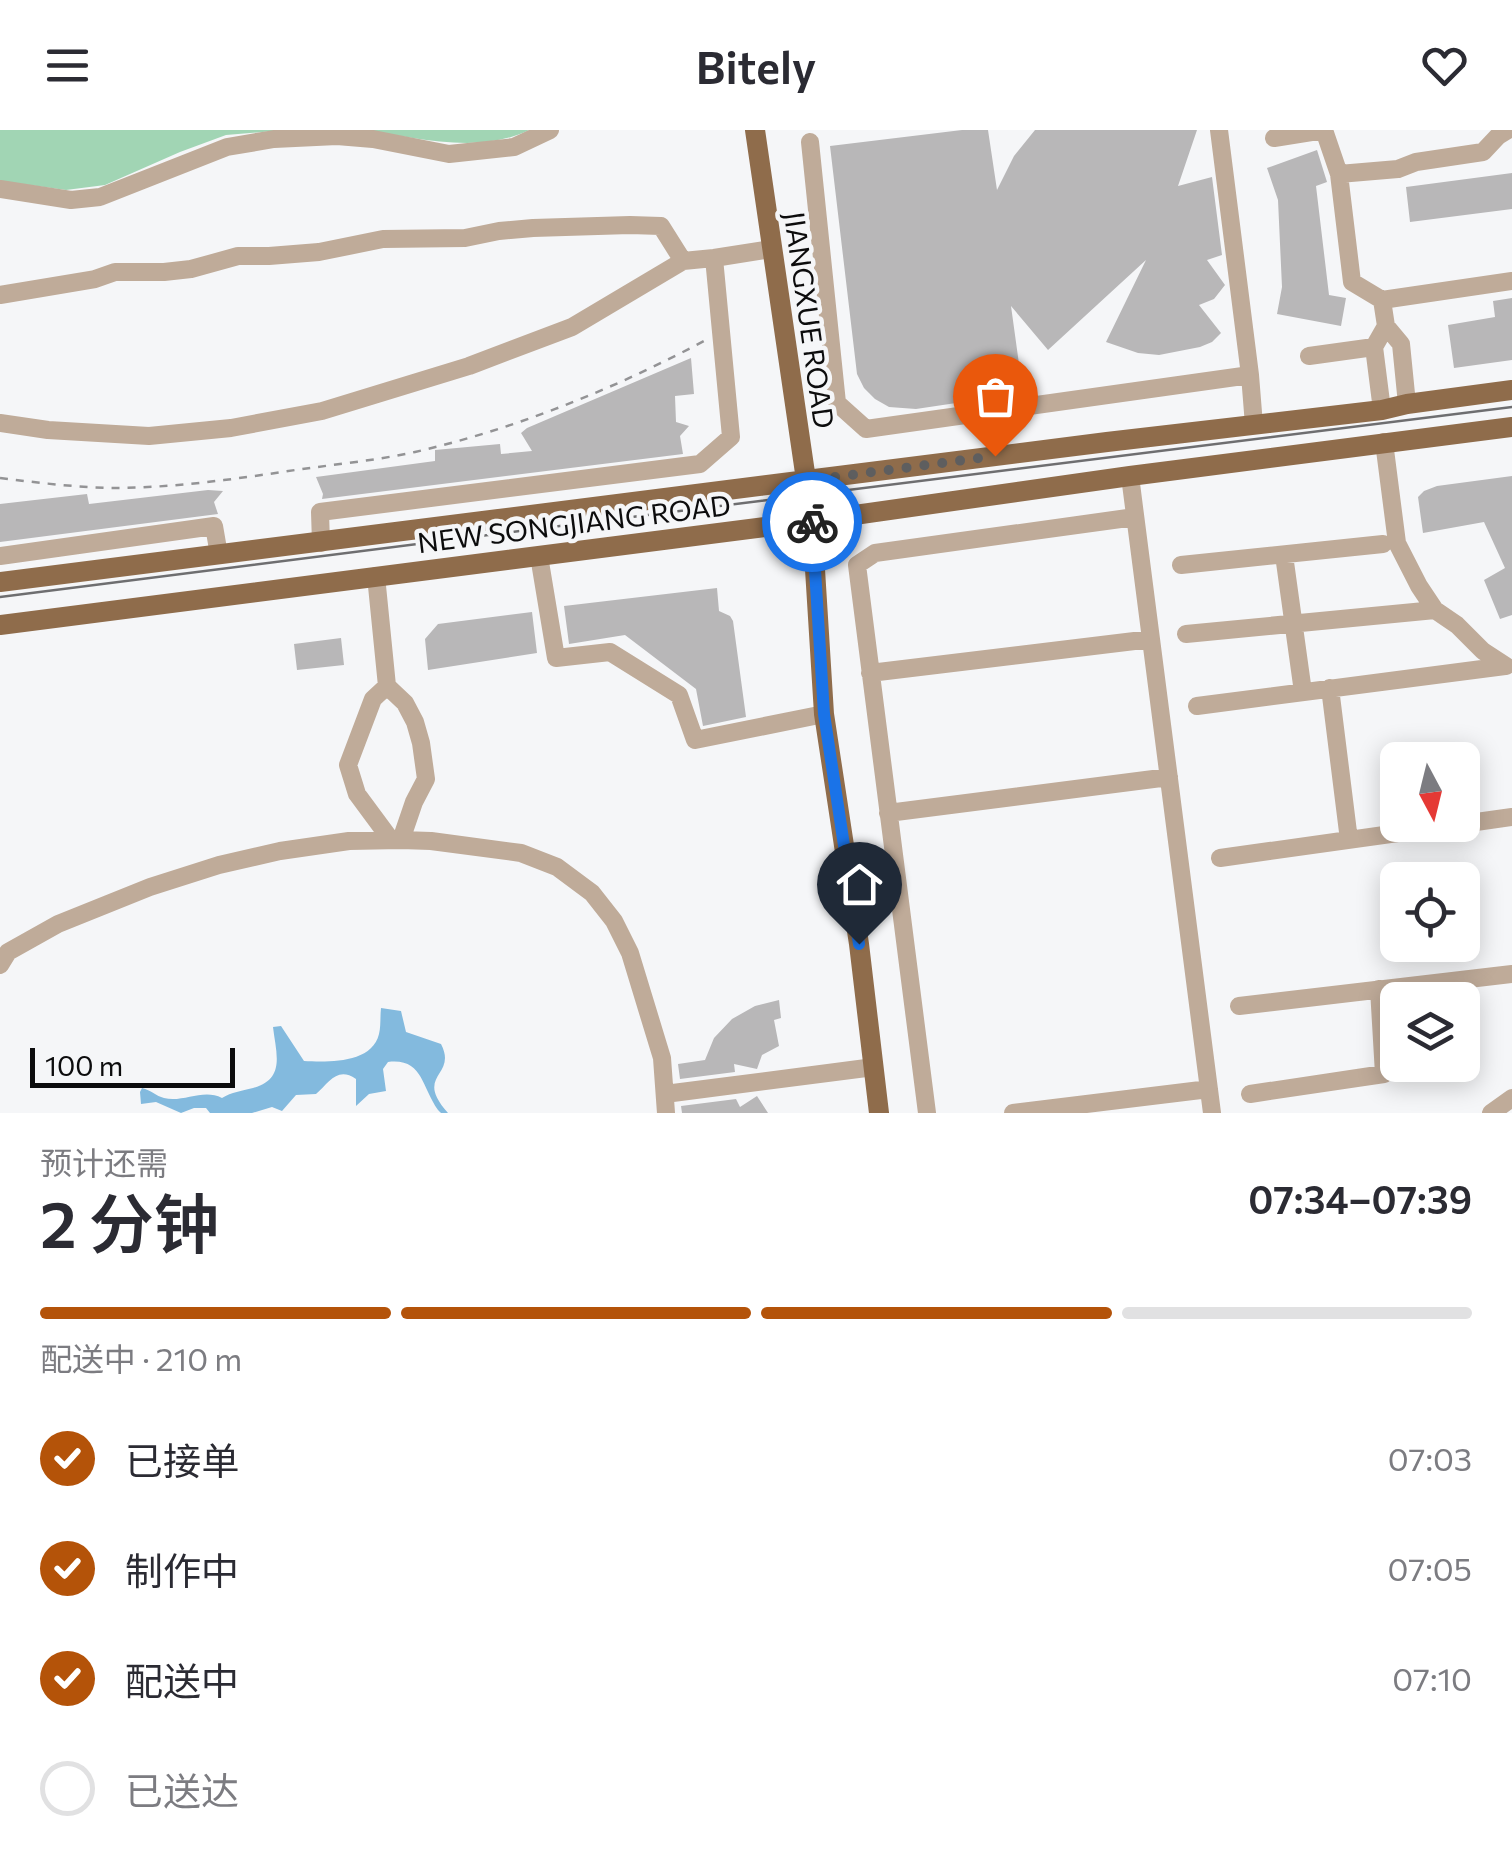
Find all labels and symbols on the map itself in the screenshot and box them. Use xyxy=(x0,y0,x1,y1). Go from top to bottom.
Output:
street label: JIANGXUE ROAD xyxy=(778,209,842,430)
pin xyxy=(953,354,1038,457)
courier xyxy=(762,472,862,572)
street label: NEW SONGJIANG ROAD xyxy=(415,487,732,559)
north arrow xyxy=(1380,742,1480,842)
pin xyxy=(817,842,902,945)
scale bar xyxy=(30,1043,235,1088)

